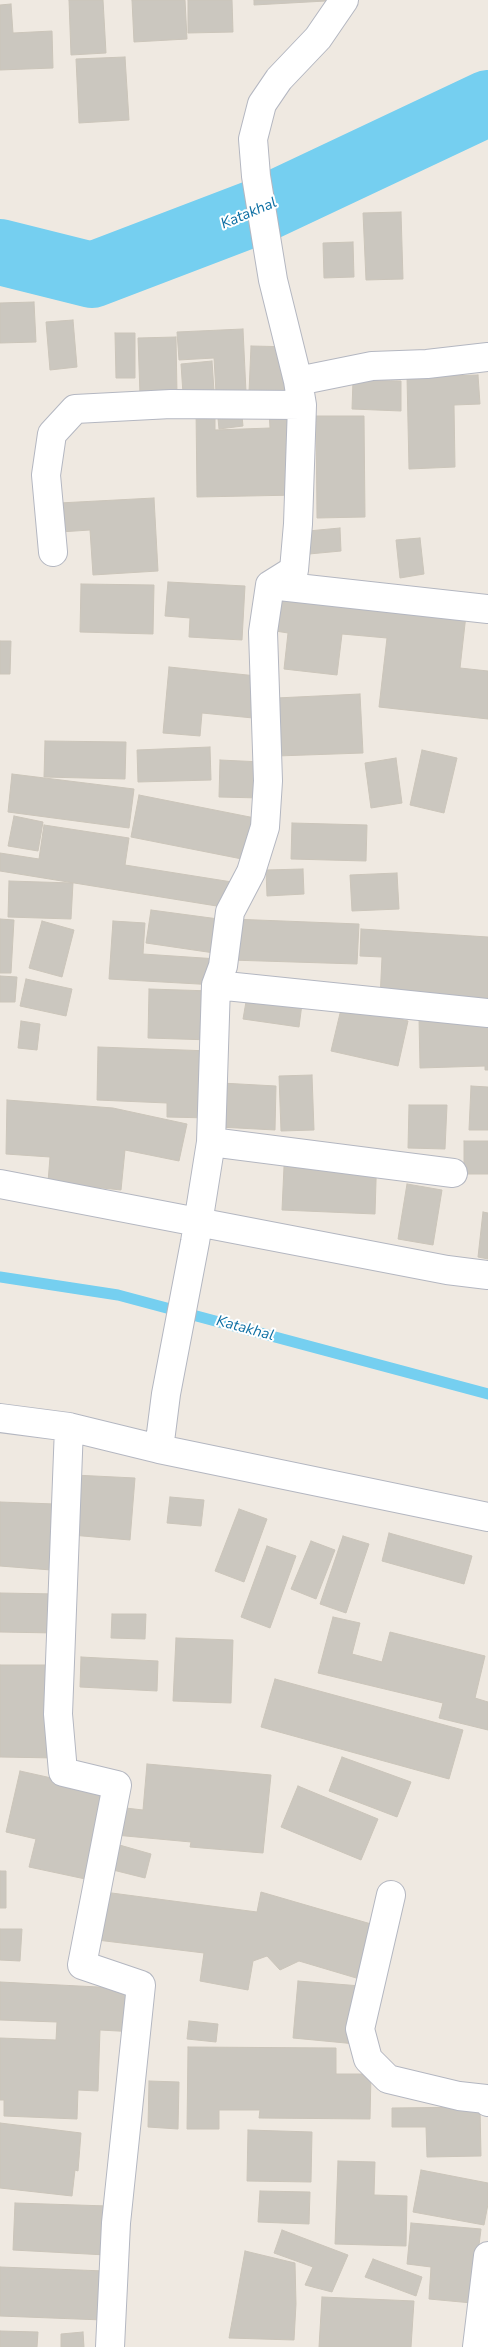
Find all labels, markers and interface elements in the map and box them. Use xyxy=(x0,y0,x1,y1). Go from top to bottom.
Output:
water label: Katakhal xyxy=(218,194,280,234)
water label: Katakhal xyxy=(214,1313,276,1345)

